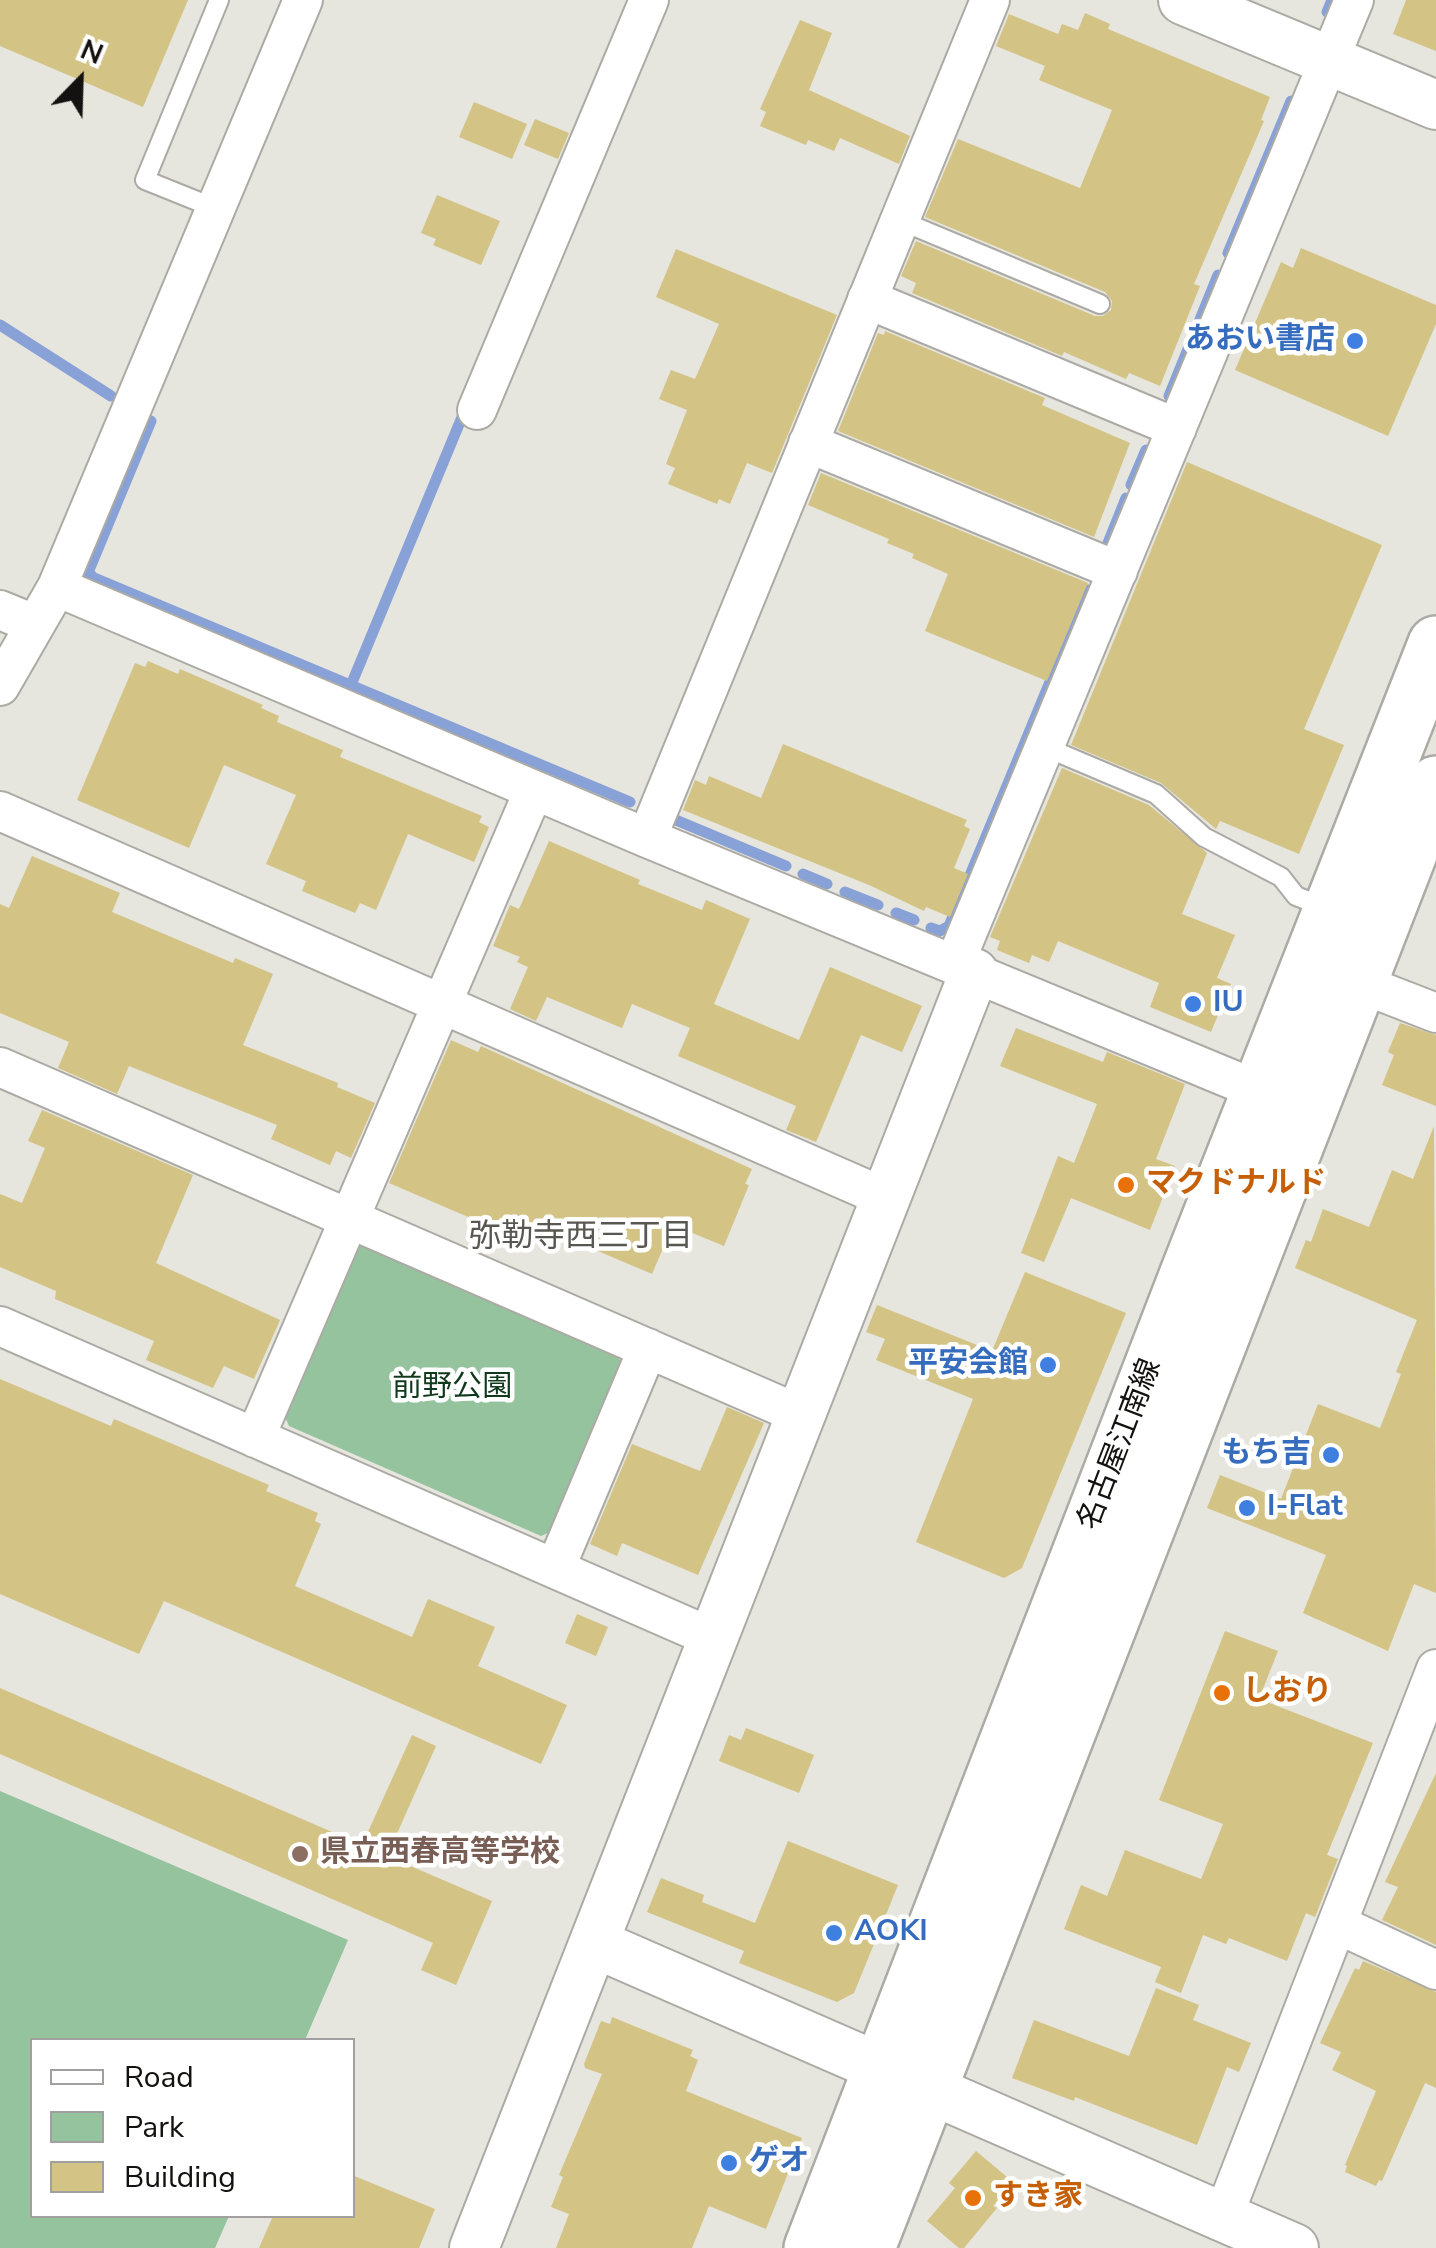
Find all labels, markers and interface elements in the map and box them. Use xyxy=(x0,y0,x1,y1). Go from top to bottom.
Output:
north arrow xyxy=(30,30,130,130)
text: N xyxy=(75,31,109,74)
place label: あおい書店 xyxy=(1185,323,1335,359)
marker: あおい書店 xyxy=(1344,330,1366,352)
place label: IU xyxy=(1213,986,1244,1022)
marker: IU xyxy=(1182,993,1204,1015)
place label: マクドナルド xyxy=(1146,1167,1326,1203)
marker: マクドナルド xyxy=(1115,1174,1137,1196)
district label: 弥勒寺西三丁目 xyxy=(469,1219,693,1257)
place label: 平安会館 xyxy=(908,1347,1028,1383)
marker: 平安会館 xyxy=(1037,1354,1059,1376)
street label: 名古屋江南線 xyxy=(1072,1355,1170,1535)
park label: 前野公園 xyxy=(392,1371,512,1407)
place label: もち吉 xyxy=(1221,1437,1311,1473)
marker: もち吉 xyxy=(1320,1444,1342,1466)
place label: I-Flat xyxy=(1267,1490,1343,1526)
marker: I-Flat xyxy=(1236,1497,1258,1519)
place label: しおり xyxy=(1242,1675,1332,1711)
marker: しおり xyxy=(1211,1682,1233,1704)
place label: 県立西春高等学校 xyxy=(320,1836,560,1872)
marker: 県立西春高等学校 xyxy=(289,1843,311,1865)
place label: AOKI xyxy=(854,1915,928,1951)
marker: AOKI xyxy=(823,1922,845,1944)
legend xyxy=(30,2038,355,2218)
text: Road xyxy=(124,2057,194,2098)
text: Park xyxy=(124,2107,184,2148)
place label: ゲオ xyxy=(749,2145,809,2181)
marker: ゲオ xyxy=(718,2152,740,2174)
text: Building xyxy=(124,2157,236,2198)
place label: すき家 xyxy=(993,2180,1083,2216)
marker: すき家 xyxy=(962,2187,984,2209)

